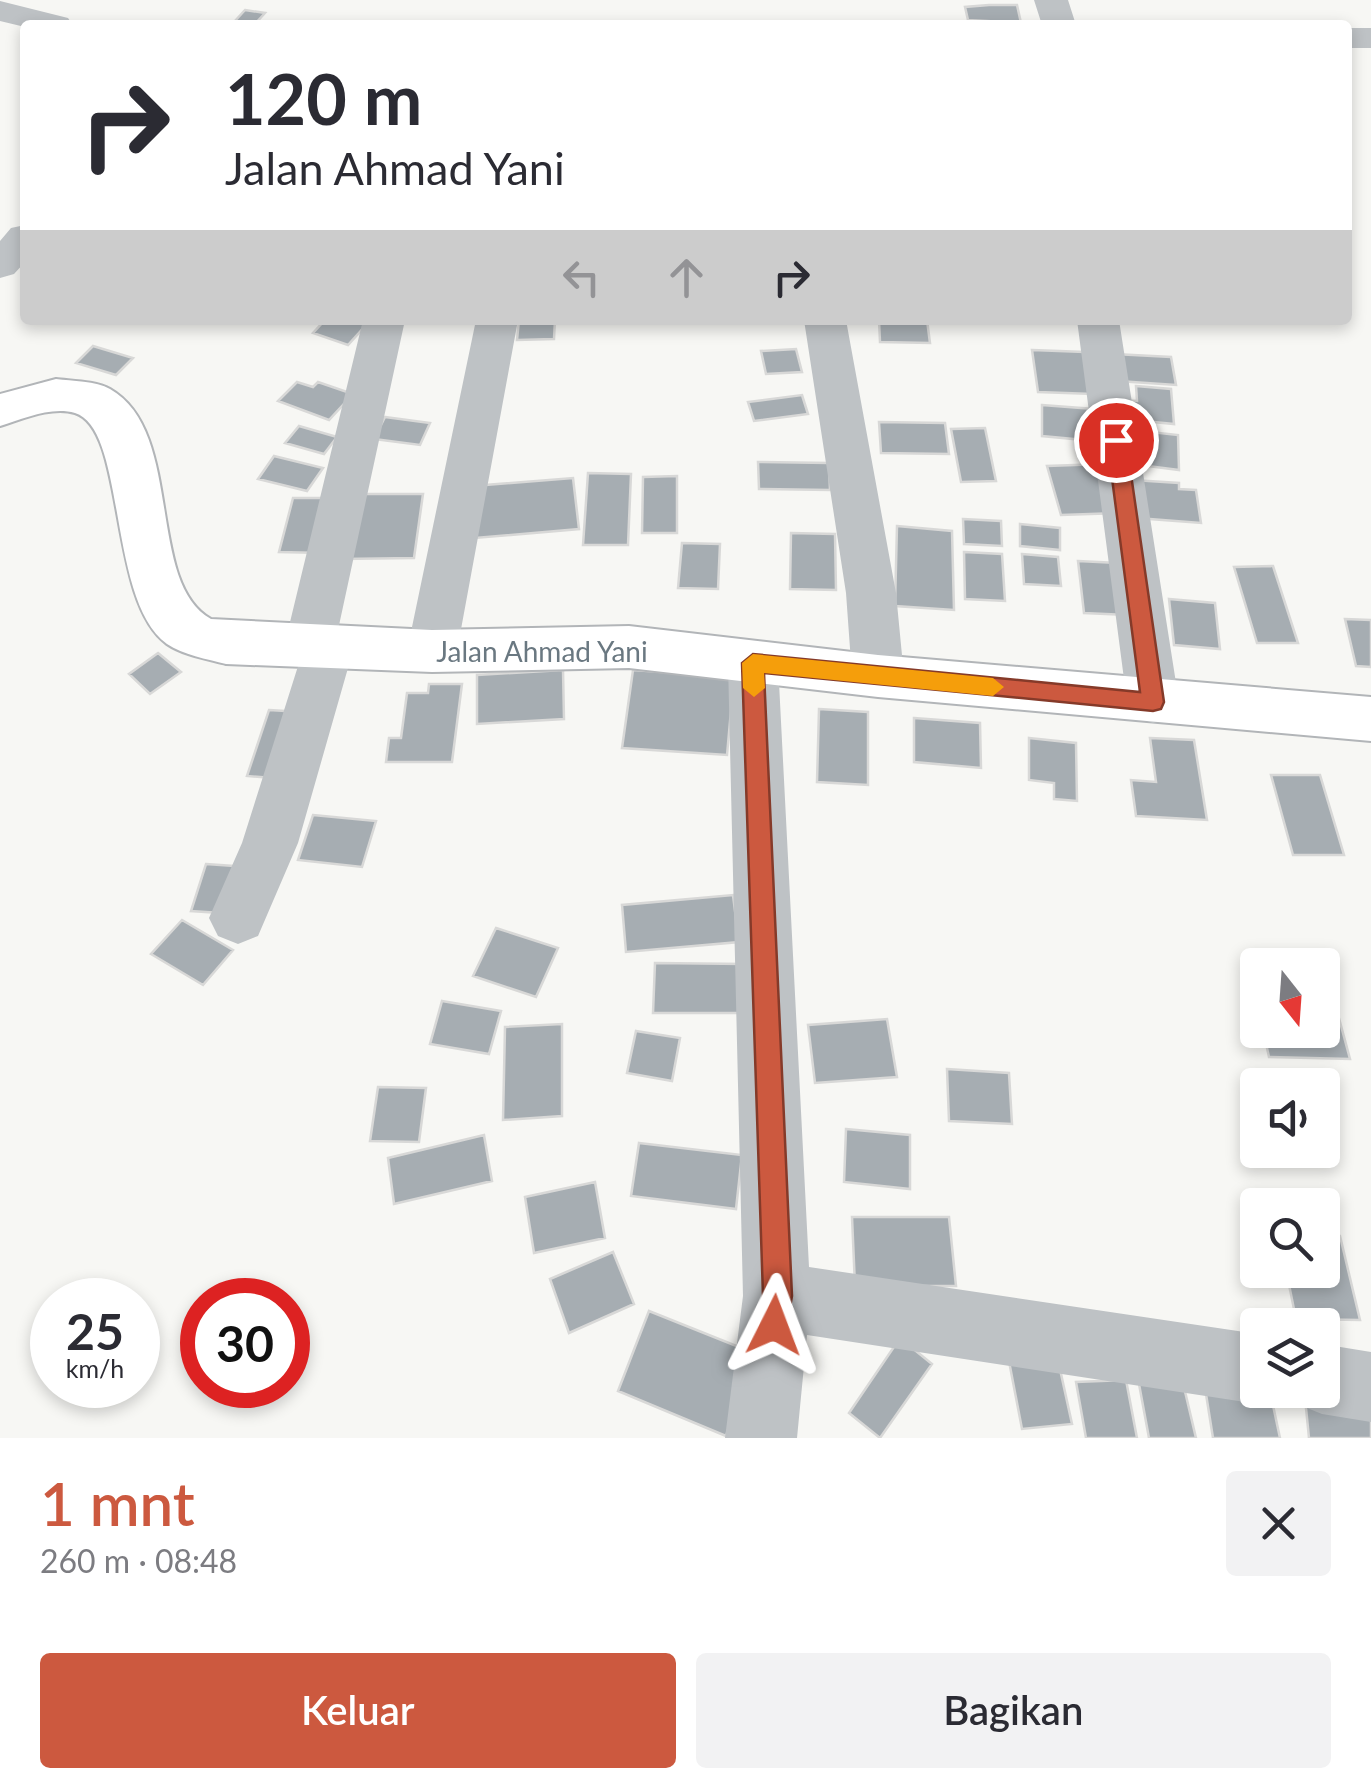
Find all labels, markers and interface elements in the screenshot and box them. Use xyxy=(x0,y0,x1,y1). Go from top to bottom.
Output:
text: 120 m xyxy=(225,56,422,140)
icon: right xyxy=(60,60,190,190)
text: Jalan Ahmad Yani xyxy=(225,141,565,195)
icon: left xyxy=(554,250,609,305)
icon: ahead xyxy=(659,250,714,305)
icon: right xyxy=(764,250,819,305)
pin xyxy=(1074,398,1159,483)
icon: arrive xyxy=(1089,413,1144,468)
street label: Jalan Ahmad Yani xyxy=(436,634,648,668)
north arrow xyxy=(1240,948,1340,1048)
map controls xyxy=(1240,948,1340,1408)
button: sound xyxy=(1240,1068,1340,1168)
button: search xyxy=(1240,1188,1340,1288)
position arrow xyxy=(722,1273,826,1377)
speed limit sign: 30 xyxy=(180,1278,310,1408)
text: 25 xyxy=(66,1301,124,1361)
button: layers xyxy=(1240,1308,1340,1408)
text: km/h xyxy=(66,1353,124,1383)
text: 1 mnt xyxy=(40,1467,195,1539)
button: close xyxy=(1226,1471,1331,1576)
text: 260 m · 08:48 xyxy=(40,1541,237,1580)
button: Keluar xyxy=(40,1653,676,1768)
button: Bagikan xyxy=(696,1653,1331,1768)

